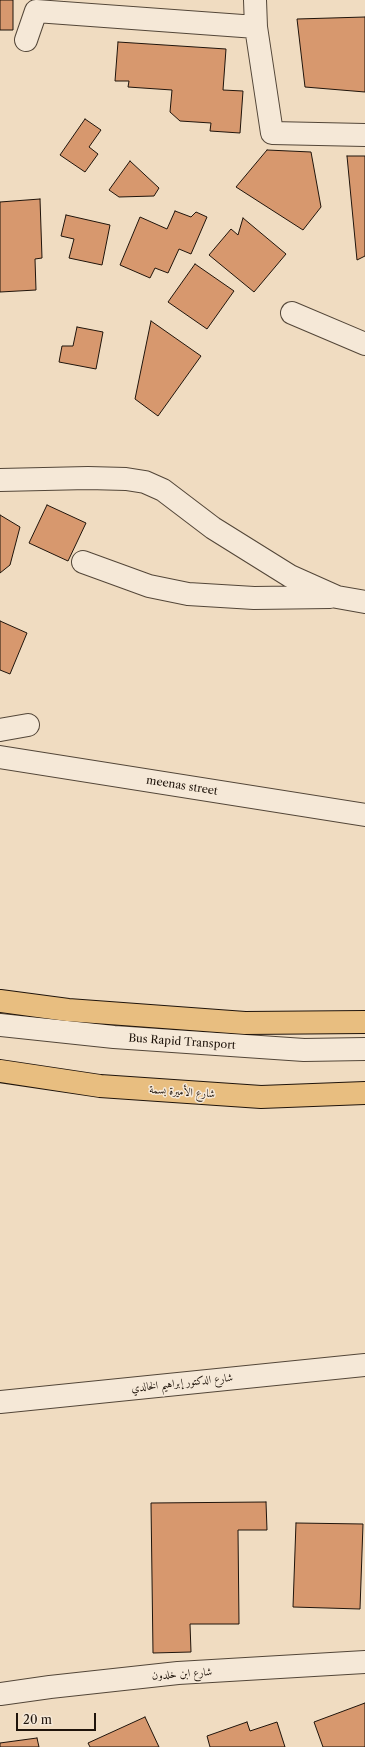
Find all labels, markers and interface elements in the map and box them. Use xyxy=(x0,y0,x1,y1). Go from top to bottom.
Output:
street label: meenas street xyxy=(145,774,219,798)
street label: Bus Rapid Transport xyxy=(128,1032,236,1052)
street label: شارع الأميرة بسمة xyxy=(149,1083,215,1101)
street label: شارع الدكتور إبراهيم الخالدي xyxy=(130,1371,234,1395)
street label: شارع ابن خلدون xyxy=(151,1665,213,1683)
scale bar xyxy=(18,1705,98,1731)
text: 20 m xyxy=(23,1712,52,1727)

